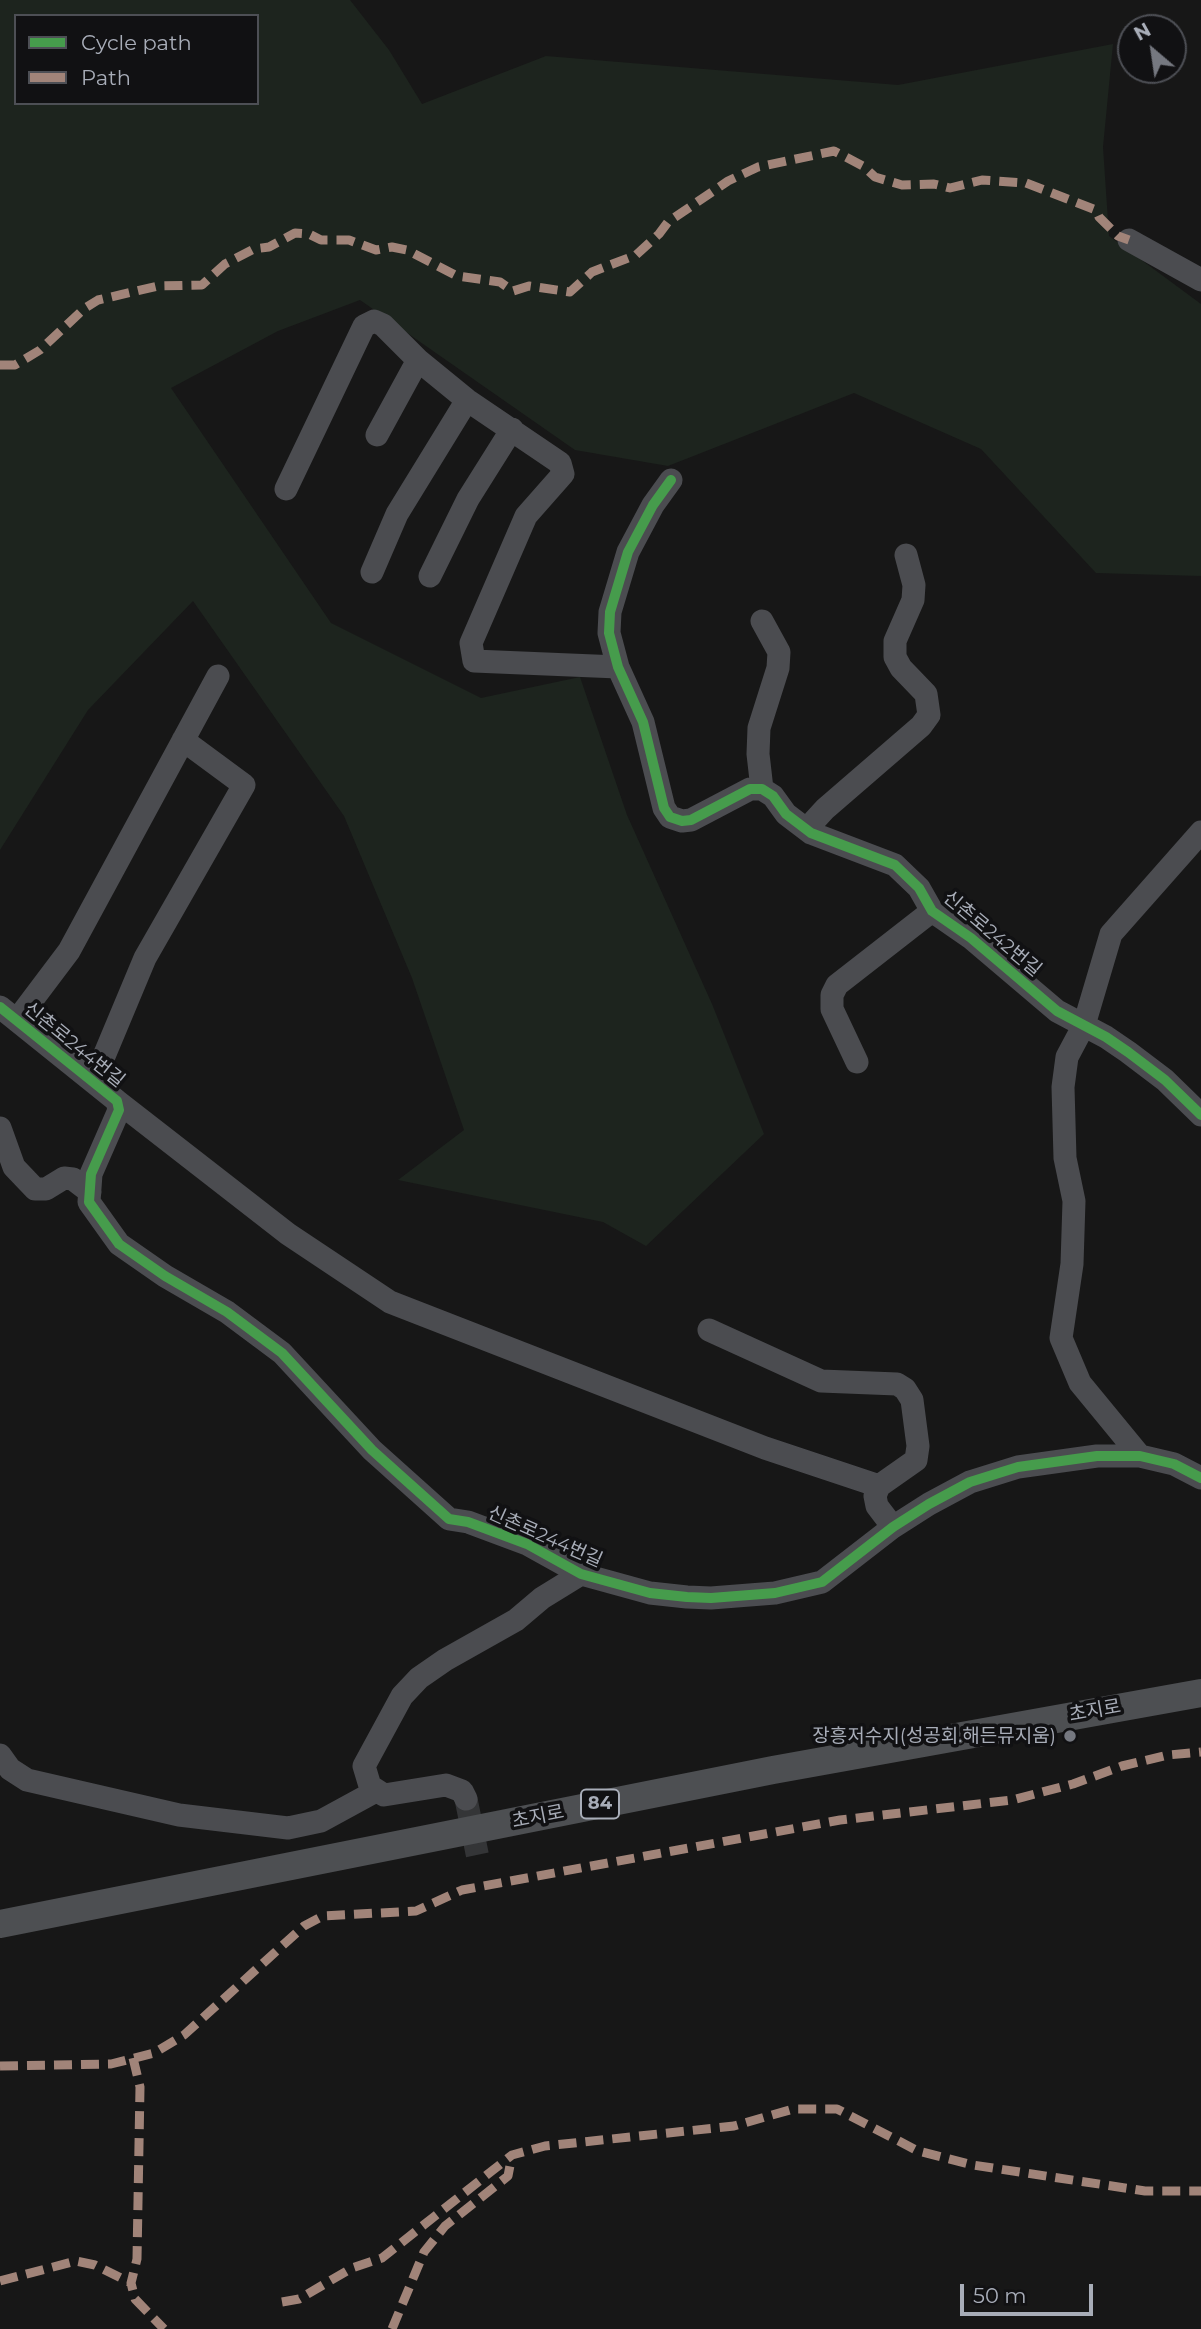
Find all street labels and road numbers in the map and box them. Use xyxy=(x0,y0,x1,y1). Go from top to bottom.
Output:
street label: 신촌로242번길 xyxy=(938,886,1046,982)
street label: 신촌로244번길 xyxy=(19,997,129,1093)
street label: 신촌로244번길 xyxy=(484,1502,606,1572)
street label: 초지로 xyxy=(1067,1695,1123,1727)
road number: 84 xyxy=(581,1790,619,1818)
street label: 초지로 xyxy=(510,1801,566,1833)

